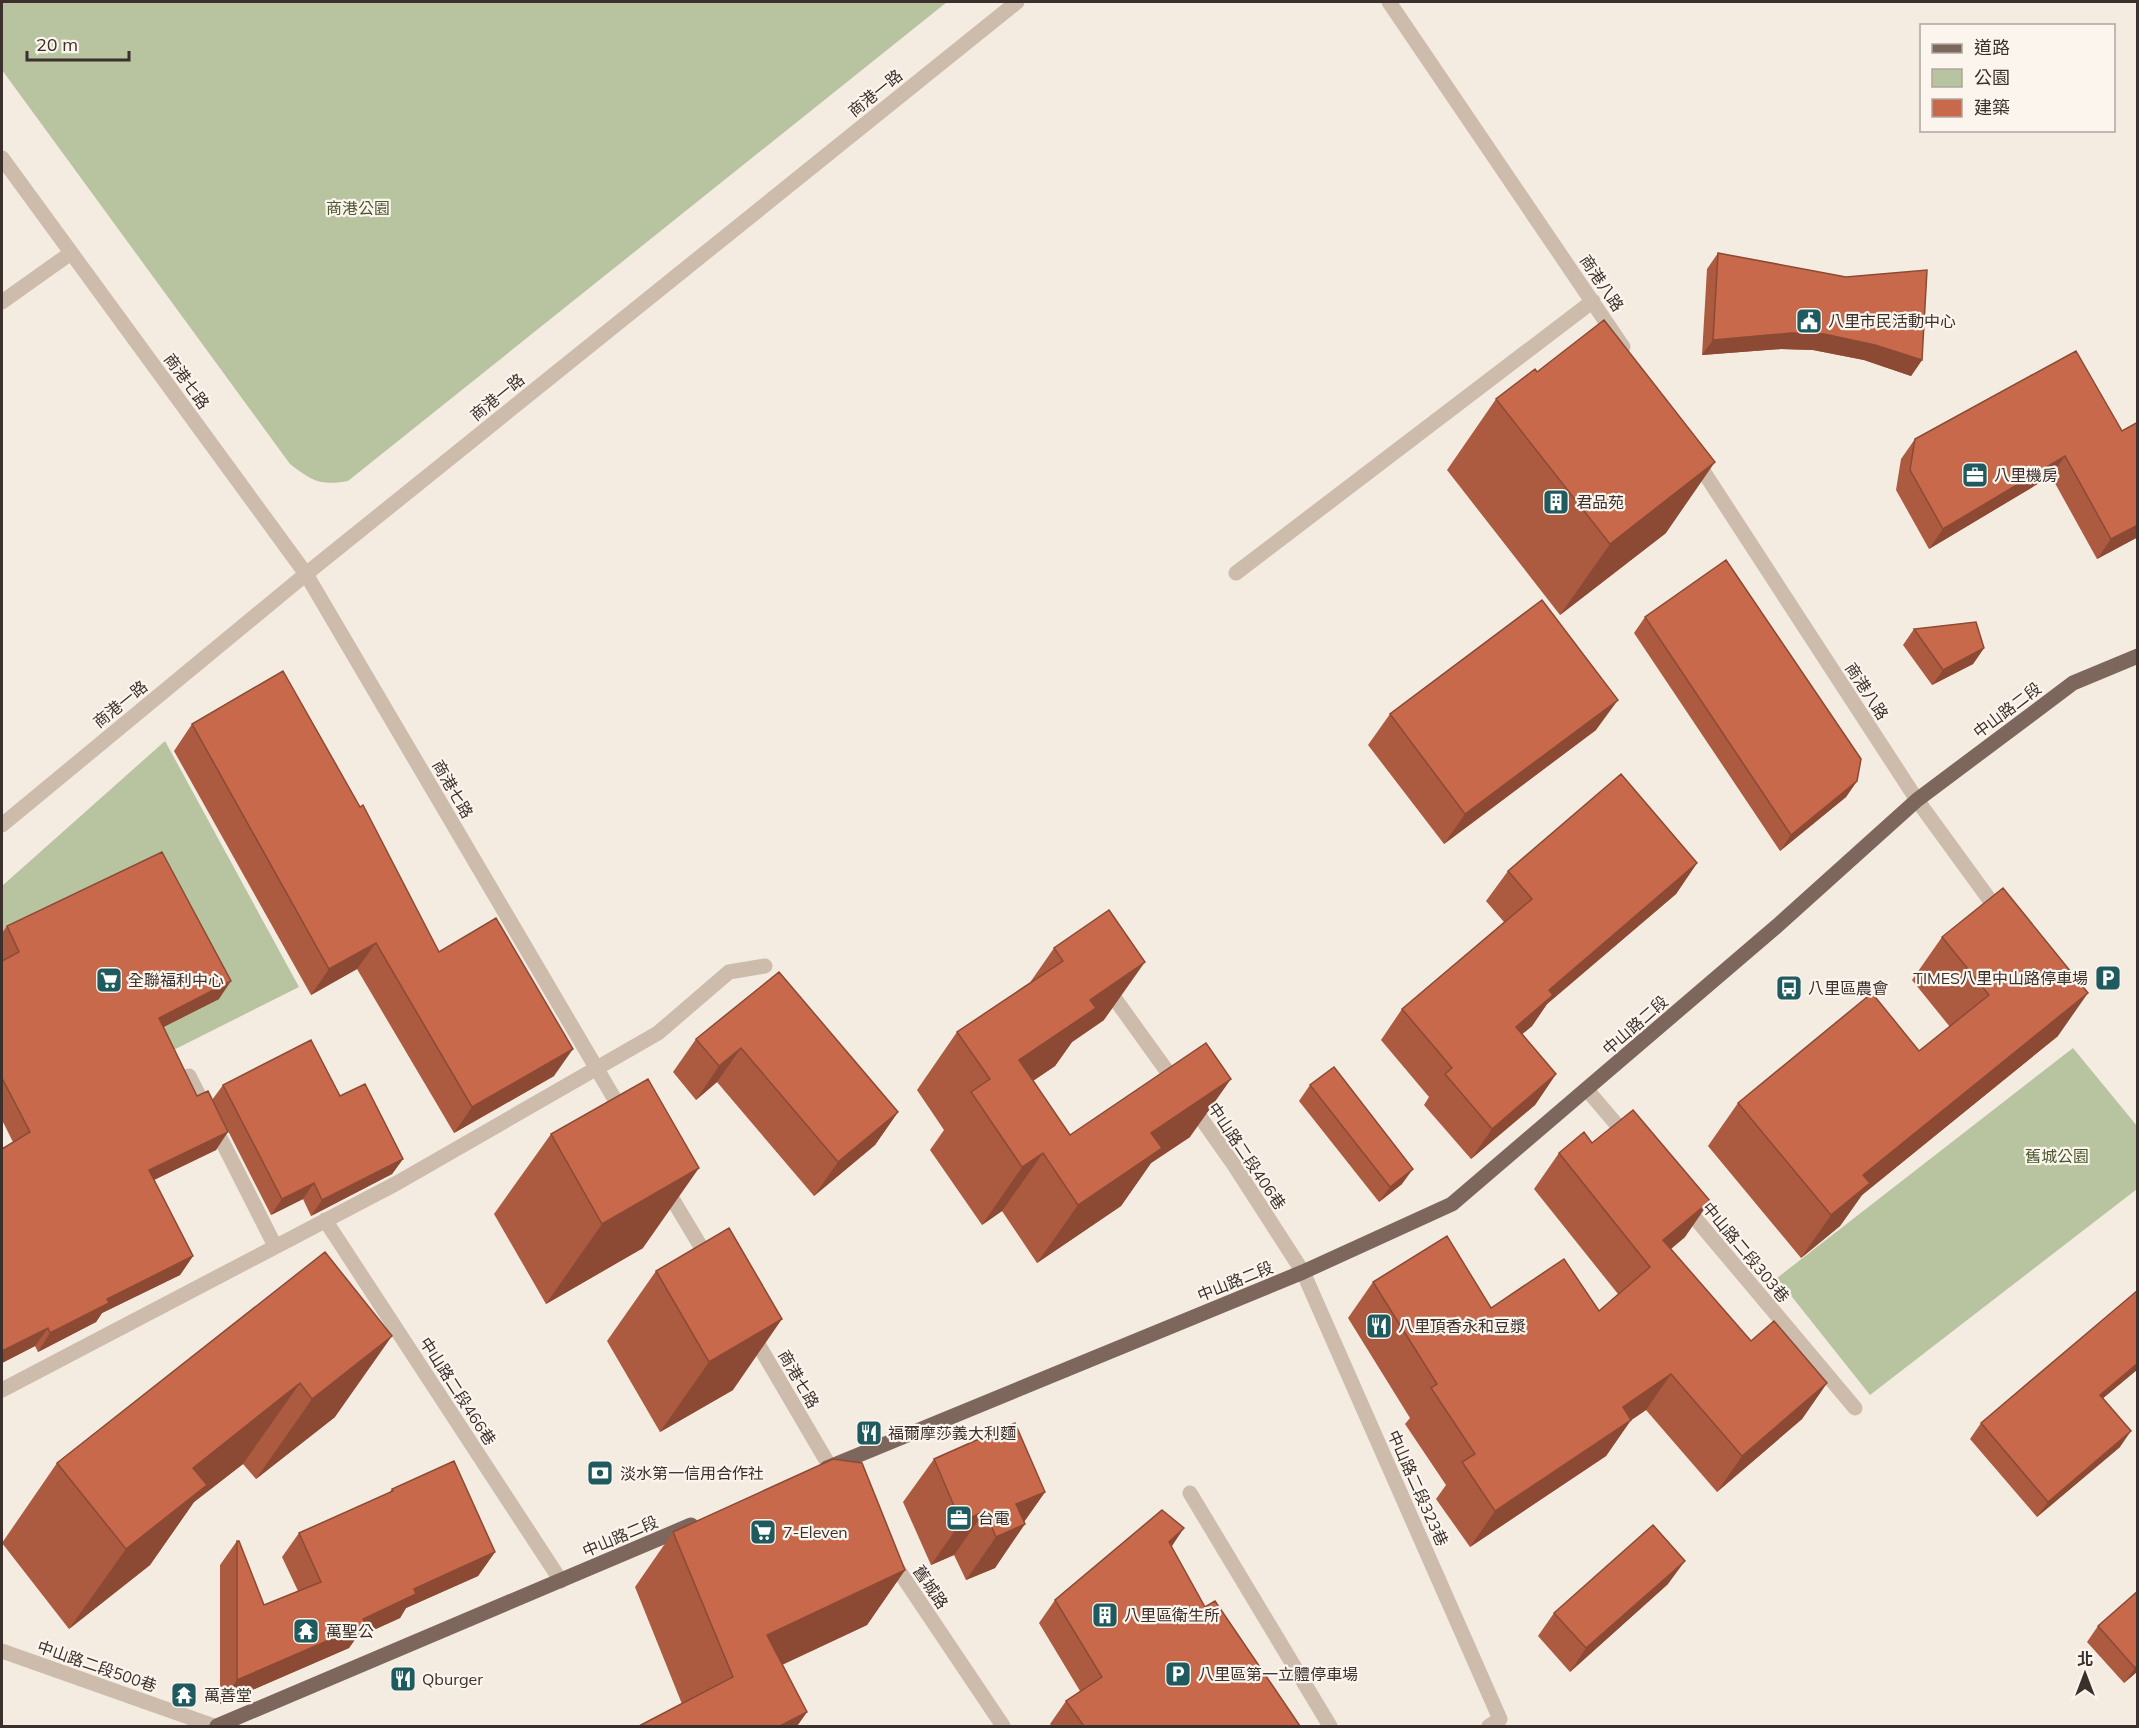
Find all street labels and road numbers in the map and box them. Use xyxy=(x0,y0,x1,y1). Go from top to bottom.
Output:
street label: 商港一路 xyxy=(844,65,906,121)
street label: 商港八路 xyxy=(1576,251,1628,315)
street label: 商港七路 xyxy=(160,349,214,413)
street label: 商港一路 xyxy=(466,369,528,425)
street label: 商港八路 xyxy=(1841,659,1893,723)
street label: 商港一路 xyxy=(89,676,151,732)
street label: 中山路二段 xyxy=(1969,678,2045,742)
street label: 商港七路 xyxy=(428,756,478,822)
street label: 中山路二段 xyxy=(1598,991,1672,1059)
street label: 中山路二段406巷 xyxy=(1204,1099,1290,1213)
street label: 中山路二段303巷 xyxy=(1698,1198,1794,1306)
street label: 中山路二段 xyxy=(1194,1257,1276,1305)
street label: 中山路二段466巷 xyxy=(416,1333,500,1449)
street label: 商港七路 xyxy=(774,1346,824,1412)
street label: 中山路二段323巷 xyxy=(1383,1427,1453,1549)
street label: 中山路二段 xyxy=(579,1511,661,1561)
street label: 舊城路 xyxy=(909,1562,953,1612)
street label: 中山路二段500巷 xyxy=(35,1636,159,1696)

